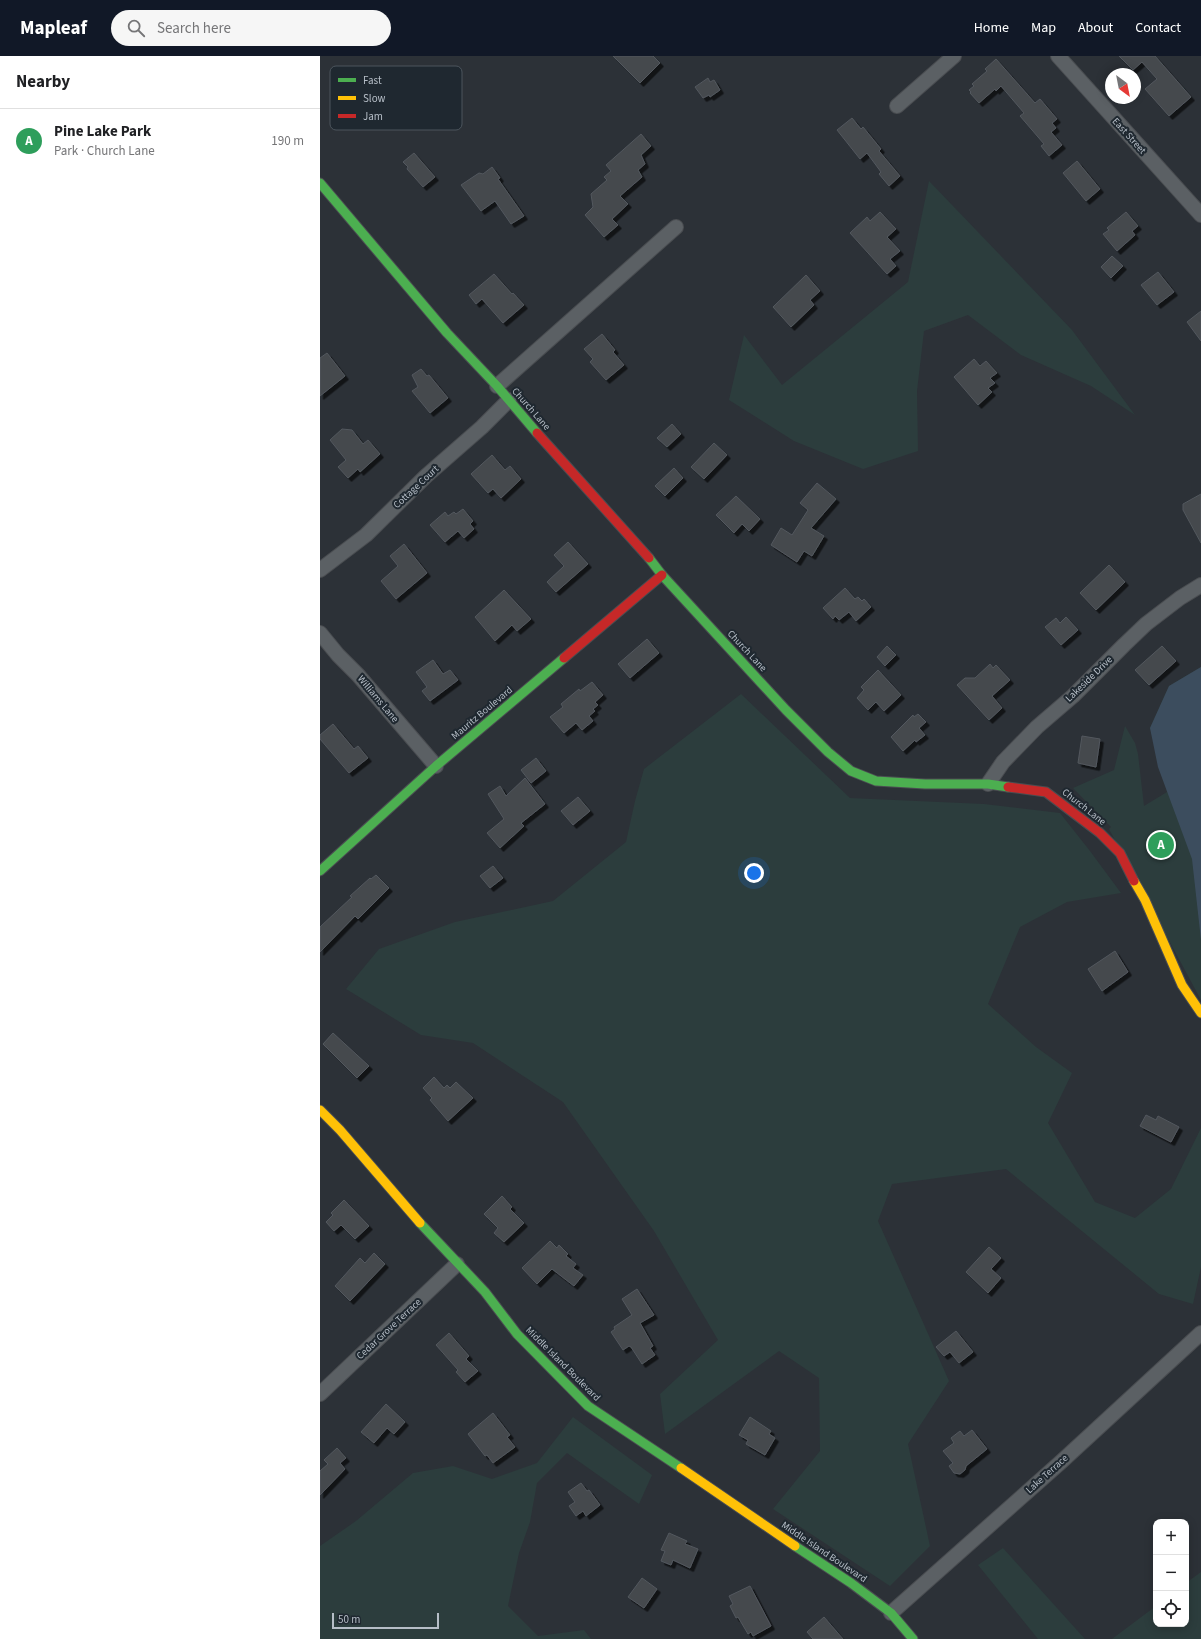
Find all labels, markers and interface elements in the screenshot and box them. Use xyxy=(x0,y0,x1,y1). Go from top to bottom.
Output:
search box xyxy=(111,10,391,46)
text: Mapleaf xyxy=(20,15,87,42)
icon: search xyxy=(125,17,147,39)
text: Search here xyxy=(157,18,231,39)
text: Home xyxy=(974,18,1009,38)
text: Map xyxy=(1031,18,1056,38)
text: About xyxy=(1078,18,1113,38)
text: Contact xyxy=(1135,18,1181,38)
legend xyxy=(330,66,462,130)
north arrow xyxy=(1105,68,1141,104)
text: Nearby xyxy=(16,70,70,94)
text: Fast xyxy=(363,73,382,88)
text: Slow xyxy=(363,91,386,106)
text: Jam xyxy=(363,109,383,124)
street label: East Street xyxy=(1109,115,1150,158)
text: Pine Lake Park xyxy=(54,121,151,142)
text: A xyxy=(25,132,33,150)
text: 190 m xyxy=(271,132,304,150)
text: Park · Church Lane xyxy=(54,142,155,160)
street label: Church Lane xyxy=(509,385,553,433)
street label: Cottage Court xyxy=(390,462,442,512)
street label: Church Lane xyxy=(724,627,770,675)
street label: Lakeside Drive xyxy=(1062,653,1116,705)
street label: Williams Lane xyxy=(354,672,402,726)
street label: Mauritz Boulevard xyxy=(448,683,516,743)
street label: Church Lane xyxy=(1059,785,1109,829)
pin: A xyxy=(1148,830,1174,860)
your location xyxy=(744,863,764,883)
street label: Cedar Grove Terrace xyxy=(354,1295,425,1363)
street label: Middle Island Boulevard xyxy=(523,1324,603,1404)
street label: Lake Terrace xyxy=(1023,1451,1071,1497)
street label: Middle Island Boulevard xyxy=(778,1518,870,1586)
map controls xyxy=(1153,1519,1189,1627)
button: + xyxy=(1153,1519,1189,1555)
button: − xyxy=(1153,1555,1189,1591)
button: locate xyxy=(1153,1591,1189,1627)
scale bar xyxy=(332,1611,439,1630)
text: 50 m xyxy=(338,1612,360,1627)

